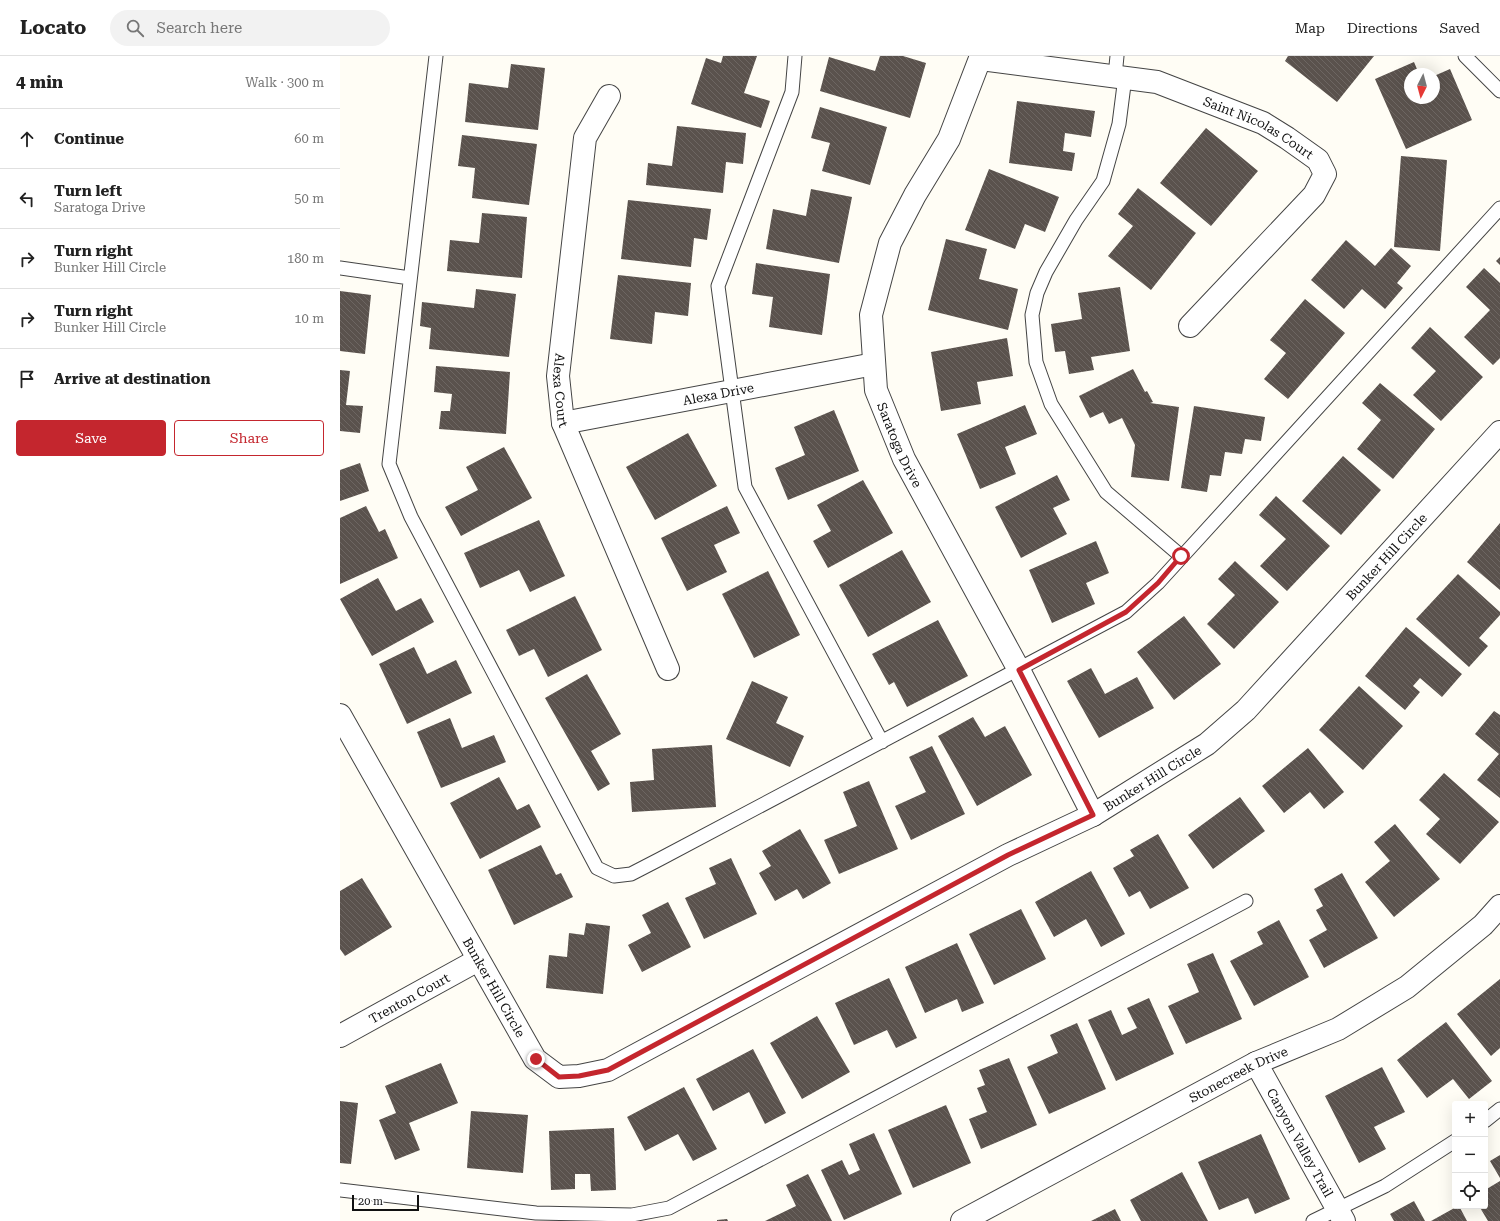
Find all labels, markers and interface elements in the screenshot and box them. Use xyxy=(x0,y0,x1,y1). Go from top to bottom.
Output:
search box xyxy=(110,10,390,46)
text: Locato xyxy=(20,16,86,39)
icon: search xyxy=(124,17,146,39)
text: Search here xyxy=(156,19,242,37)
text: Map xyxy=(1295,20,1325,36)
text: Directions xyxy=(1347,20,1417,36)
text: Saved xyxy=(1439,20,1480,36)
north arrow xyxy=(1404,68,1440,104)
text: 4 min xyxy=(16,72,63,92)
text: Walk · 300 m xyxy=(245,75,324,90)
street label: Saint Nicolas Court xyxy=(1201,93,1316,162)
icon: ahead xyxy=(16,128,38,150)
text: Continue xyxy=(54,130,124,148)
text: 60 m xyxy=(294,131,324,146)
text: Turn left xyxy=(54,182,122,200)
icon: left xyxy=(16,188,38,210)
text: 50 m xyxy=(294,191,324,206)
text: Saratoga Drive xyxy=(54,200,145,215)
text: Turn right xyxy=(54,242,133,260)
icon: right xyxy=(16,248,38,270)
text: 180 m xyxy=(287,251,324,266)
text: Bunker Hill Circle xyxy=(54,260,166,275)
text: Turn right xyxy=(54,302,133,320)
icon: right xyxy=(16,308,38,330)
text: 10 m xyxy=(294,311,324,326)
text: Bunker Hill Circle xyxy=(54,320,166,335)
street label: Alexa Court xyxy=(550,352,571,430)
icon: arrive xyxy=(16,368,38,390)
text: Arrive at destination xyxy=(54,370,210,388)
street label: Alexa Drive xyxy=(681,379,755,408)
street label: Saratoga Drive xyxy=(874,400,925,490)
button: Save xyxy=(16,420,166,456)
button: Share xyxy=(174,420,324,456)
street label: Bunker Hill Circle xyxy=(1343,510,1430,603)
route start xyxy=(1172,547,1190,565)
street label: Bunker Hill Circle xyxy=(1101,742,1204,814)
street label: Bunker Hill Circle xyxy=(460,935,529,1040)
street label: Trenton Court xyxy=(366,970,452,1026)
street label: Stonecreek Drive xyxy=(1186,1043,1290,1105)
route end xyxy=(527,1050,545,1068)
street label: Canyon Valley Trail xyxy=(1264,1085,1337,1200)
map controls xyxy=(1452,1101,1488,1209)
button: + xyxy=(1452,1101,1488,1137)
button: − xyxy=(1452,1137,1488,1173)
button: locate xyxy=(1452,1173,1488,1209)
scale bar xyxy=(352,1193,419,1212)
text: 20 m xyxy=(358,1195,383,1208)

